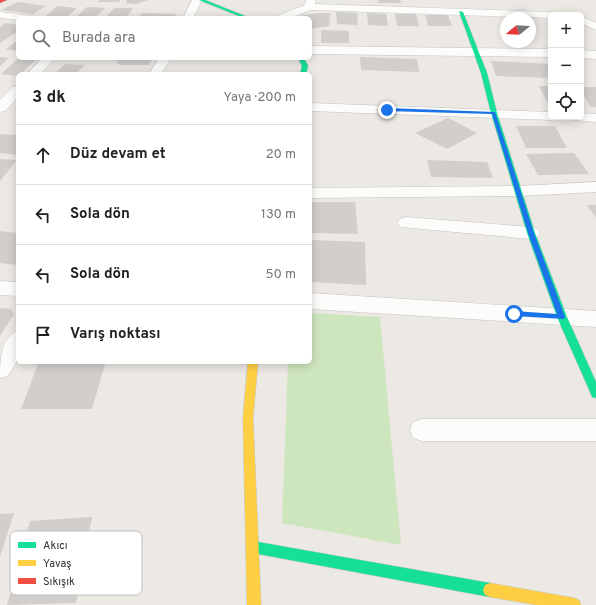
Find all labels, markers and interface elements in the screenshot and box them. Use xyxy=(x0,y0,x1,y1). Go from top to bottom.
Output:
north arrow xyxy=(500,12,536,48)
map controls xyxy=(548,12,584,120)
button: + xyxy=(548,12,584,48)
search box xyxy=(16,16,312,60)
icon: search xyxy=(30,27,52,49)
text: Burada ara xyxy=(62,29,135,48)
button: − xyxy=(548,48,584,84)
button: locate xyxy=(548,84,584,120)
text: 3 dk xyxy=(32,87,66,109)
text: Yaya · 200 m xyxy=(224,90,296,106)
route end xyxy=(378,101,396,119)
icon: ahead xyxy=(32,144,54,166)
text: Düz devam et xyxy=(70,145,166,164)
text: 20 m xyxy=(266,147,296,163)
icon: left xyxy=(32,204,54,226)
text: Sola dön xyxy=(70,205,130,224)
text: 130 m xyxy=(261,207,296,223)
icon: left xyxy=(32,264,54,286)
text: Sola dön xyxy=(70,265,130,284)
text: 50 m xyxy=(266,267,296,283)
route start xyxy=(505,305,523,323)
icon: arrive xyxy=(32,324,54,346)
text: Varış noktası xyxy=(70,325,161,344)
legend xyxy=(10,531,142,595)
text: Akıcı xyxy=(43,539,67,553)
text: Yavaş xyxy=(43,557,71,571)
text: Sıkışık xyxy=(43,575,75,589)

